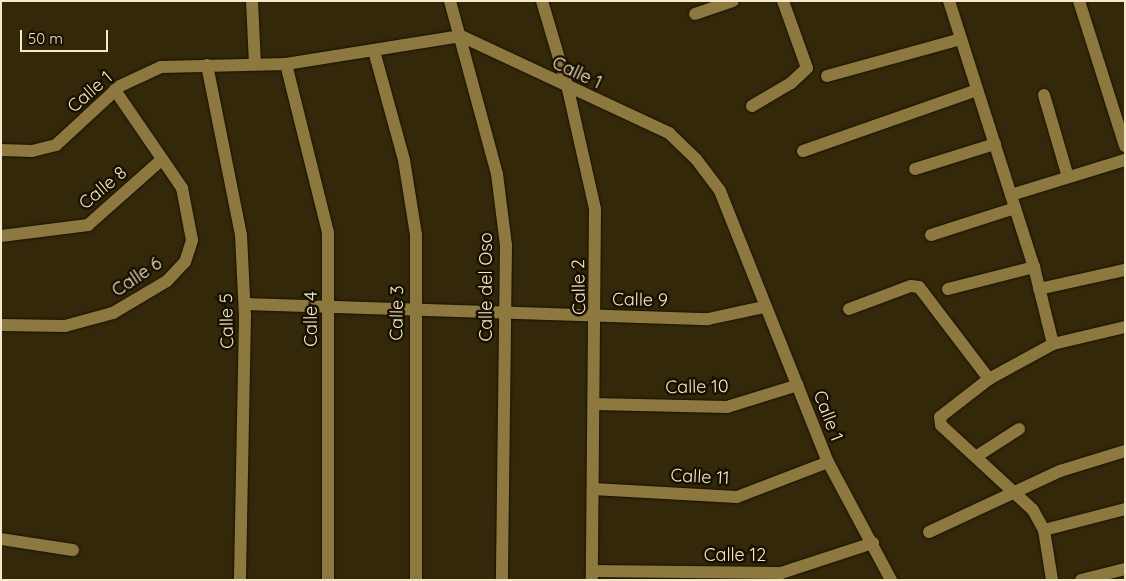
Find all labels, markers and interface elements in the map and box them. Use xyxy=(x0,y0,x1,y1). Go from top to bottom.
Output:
scale bar xyxy=(22,20,110,52)
text: 50 m xyxy=(28,29,63,48)
street label: Calle 1 xyxy=(549,52,605,94)
street label: Calle 1 xyxy=(63,67,117,117)
street label: Calle 8 xyxy=(75,162,131,214)
street label: Calle del Oso xyxy=(475,232,497,342)
street label: Calle 6 xyxy=(108,253,166,301)
street label: Calle 2 xyxy=(568,259,590,315)
street label: Calle 3 xyxy=(386,285,408,341)
street label: Calle 9 xyxy=(612,289,668,311)
street label: Calle 4 xyxy=(300,291,322,347)
street label: Calle 5 xyxy=(216,293,238,349)
street label: Calle 10 xyxy=(665,376,729,398)
street label: Calle 1 xyxy=(809,388,847,444)
street label: Calle 11 xyxy=(670,465,730,489)
street label: Calle 12 xyxy=(704,544,766,566)

